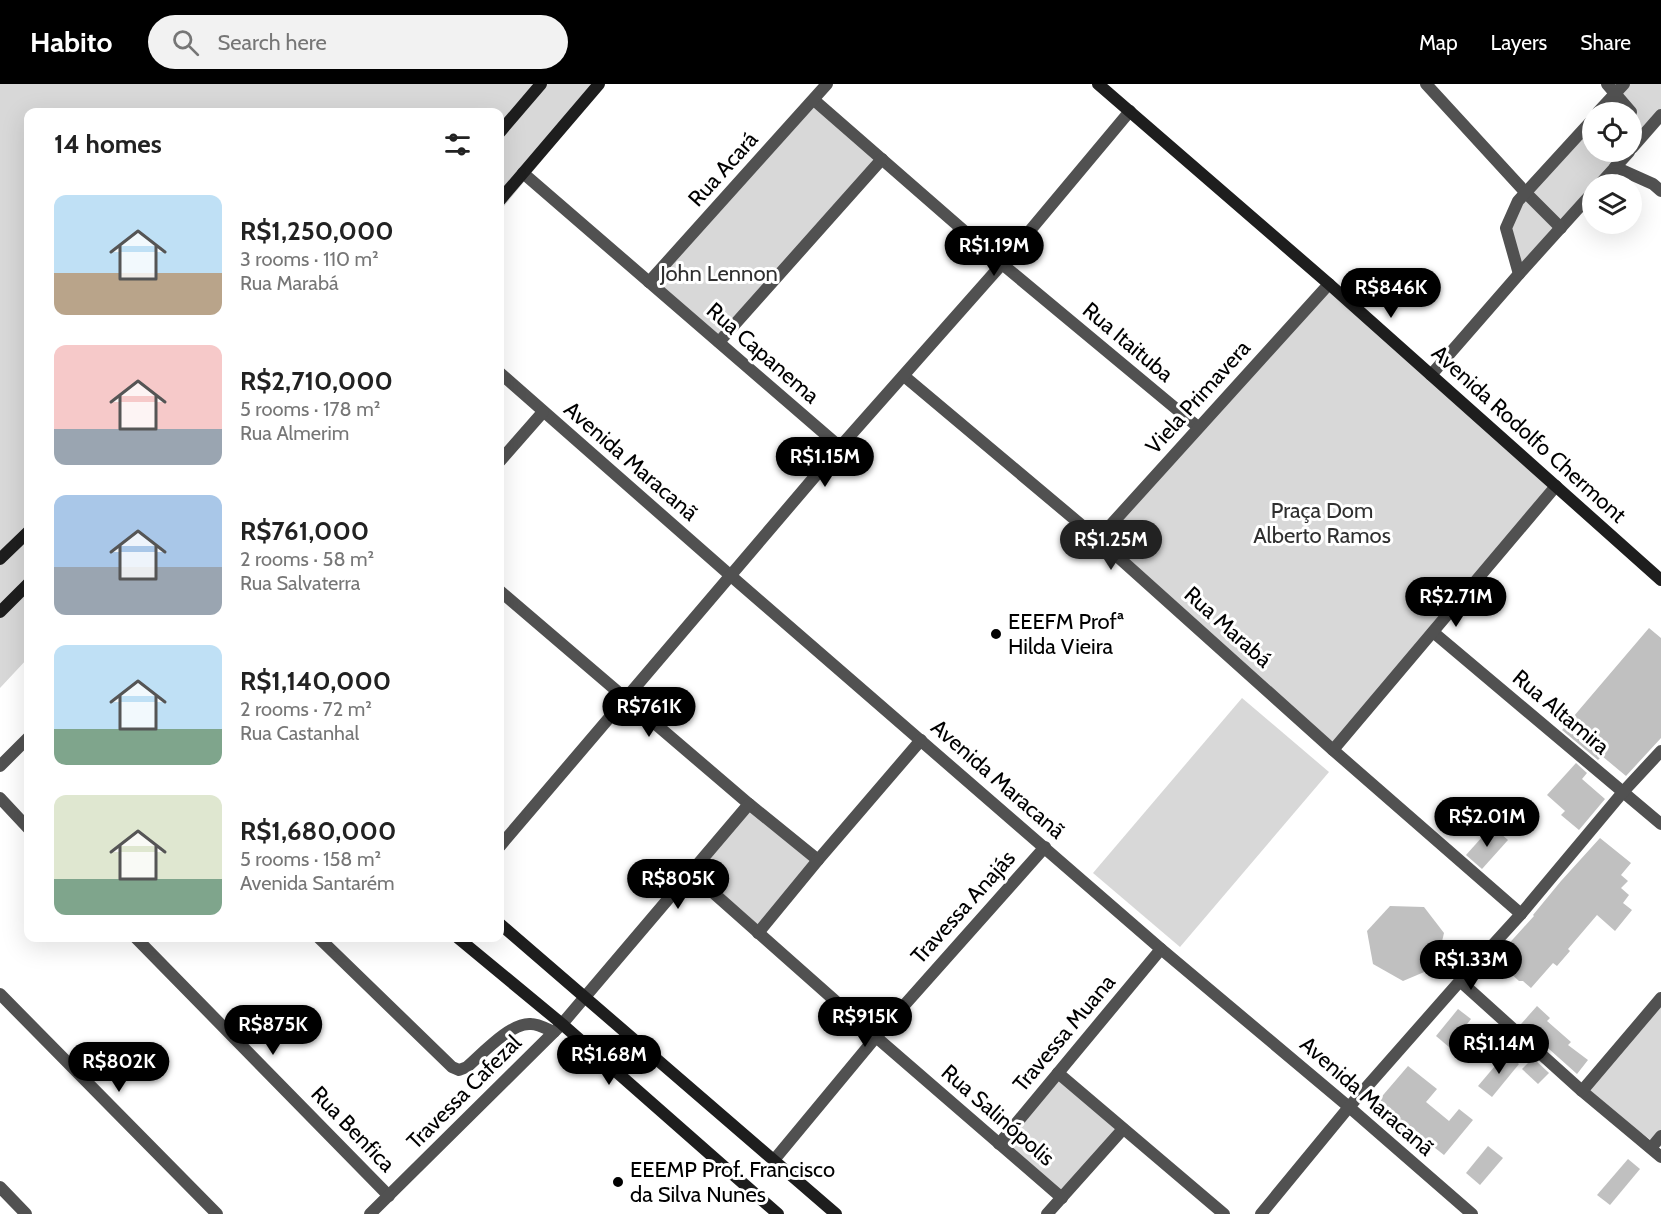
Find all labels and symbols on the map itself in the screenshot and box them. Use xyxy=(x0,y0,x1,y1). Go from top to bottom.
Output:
street label: Rua Acará xyxy=(682,126,764,212)
pin: R$1.19M xyxy=(939,226,1049,277)
park label: John Lennon xyxy=(659,260,778,287)
pin: R$846K xyxy=(1342,268,1440,319)
street label: Rua Itaituba xyxy=(1077,296,1179,388)
street label: Rua Capanema xyxy=(701,297,825,410)
street label: Viela Primavera xyxy=(1140,334,1256,459)
street label: Avenida Rodolfo Chermont xyxy=(1426,339,1632,529)
street label: Avenida Maracanã xyxy=(559,396,704,527)
pin: R$1.15M xyxy=(770,437,880,488)
park label: Praça Dom Alberto Ramos xyxy=(1253,497,1391,549)
pin: R$1.25M xyxy=(1056,520,1166,571)
pin: R$2.71M xyxy=(1401,577,1511,628)
street label: Rua Marabá xyxy=(1179,581,1278,674)
place label: EEEFM Profª Hilda Vieira xyxy=(1008,608,1125,660)
marker: EEEFM Profª Hilda Vieira xyxy=(989,627,1003,641)
street label: Rua Altamira xyxy=(1507,664,1615,760)
pin: R$761K xyxy=(600,687,698,738)
street label: Avenida Maracanã xyxy=(926,714,1071,845)
pin: R$2.01M xyxy=(1432,797,1542,848)
street label: Travessa Anajás xyxy=(905,845,1021,969)
pin: R$805K xyxy=(629,859,727,910)
pin: R$1.33M xyxy=(1416,940,1526,991)
street label: Travessa Muana xyxy=(1007,968,1121,1097)
pin: R$915K xyxy=(816,997,914,1048)
pin: R$875K xyxy=(224,1005,322,1056)
pin: R$1.14M xyxy=(1444,1024,1554,1075)
street label: Travessa Cafezal xyxy=(401,1029,527,1155)
street label: Avenida Maracanã xyxy=(1295,1031,1440,1162)
pin: R$1.68M xyxy=(554,1035,664,1086)
pin: R$802K xyxy=(70,1042,168,1093)
street label: Rua Salinópolis xyxy=(936,1059,1060,1171)
street label: Rua Benfica xyxy=(305,1080,401,1178)
place label: EEEMP Prof. Francisco da Silva Nunes xyxy=(630,1156,835,1208)
marker: EEEMP Prof. Francisco da Silva Nunes xyxy=(611,1175,625,1189)

